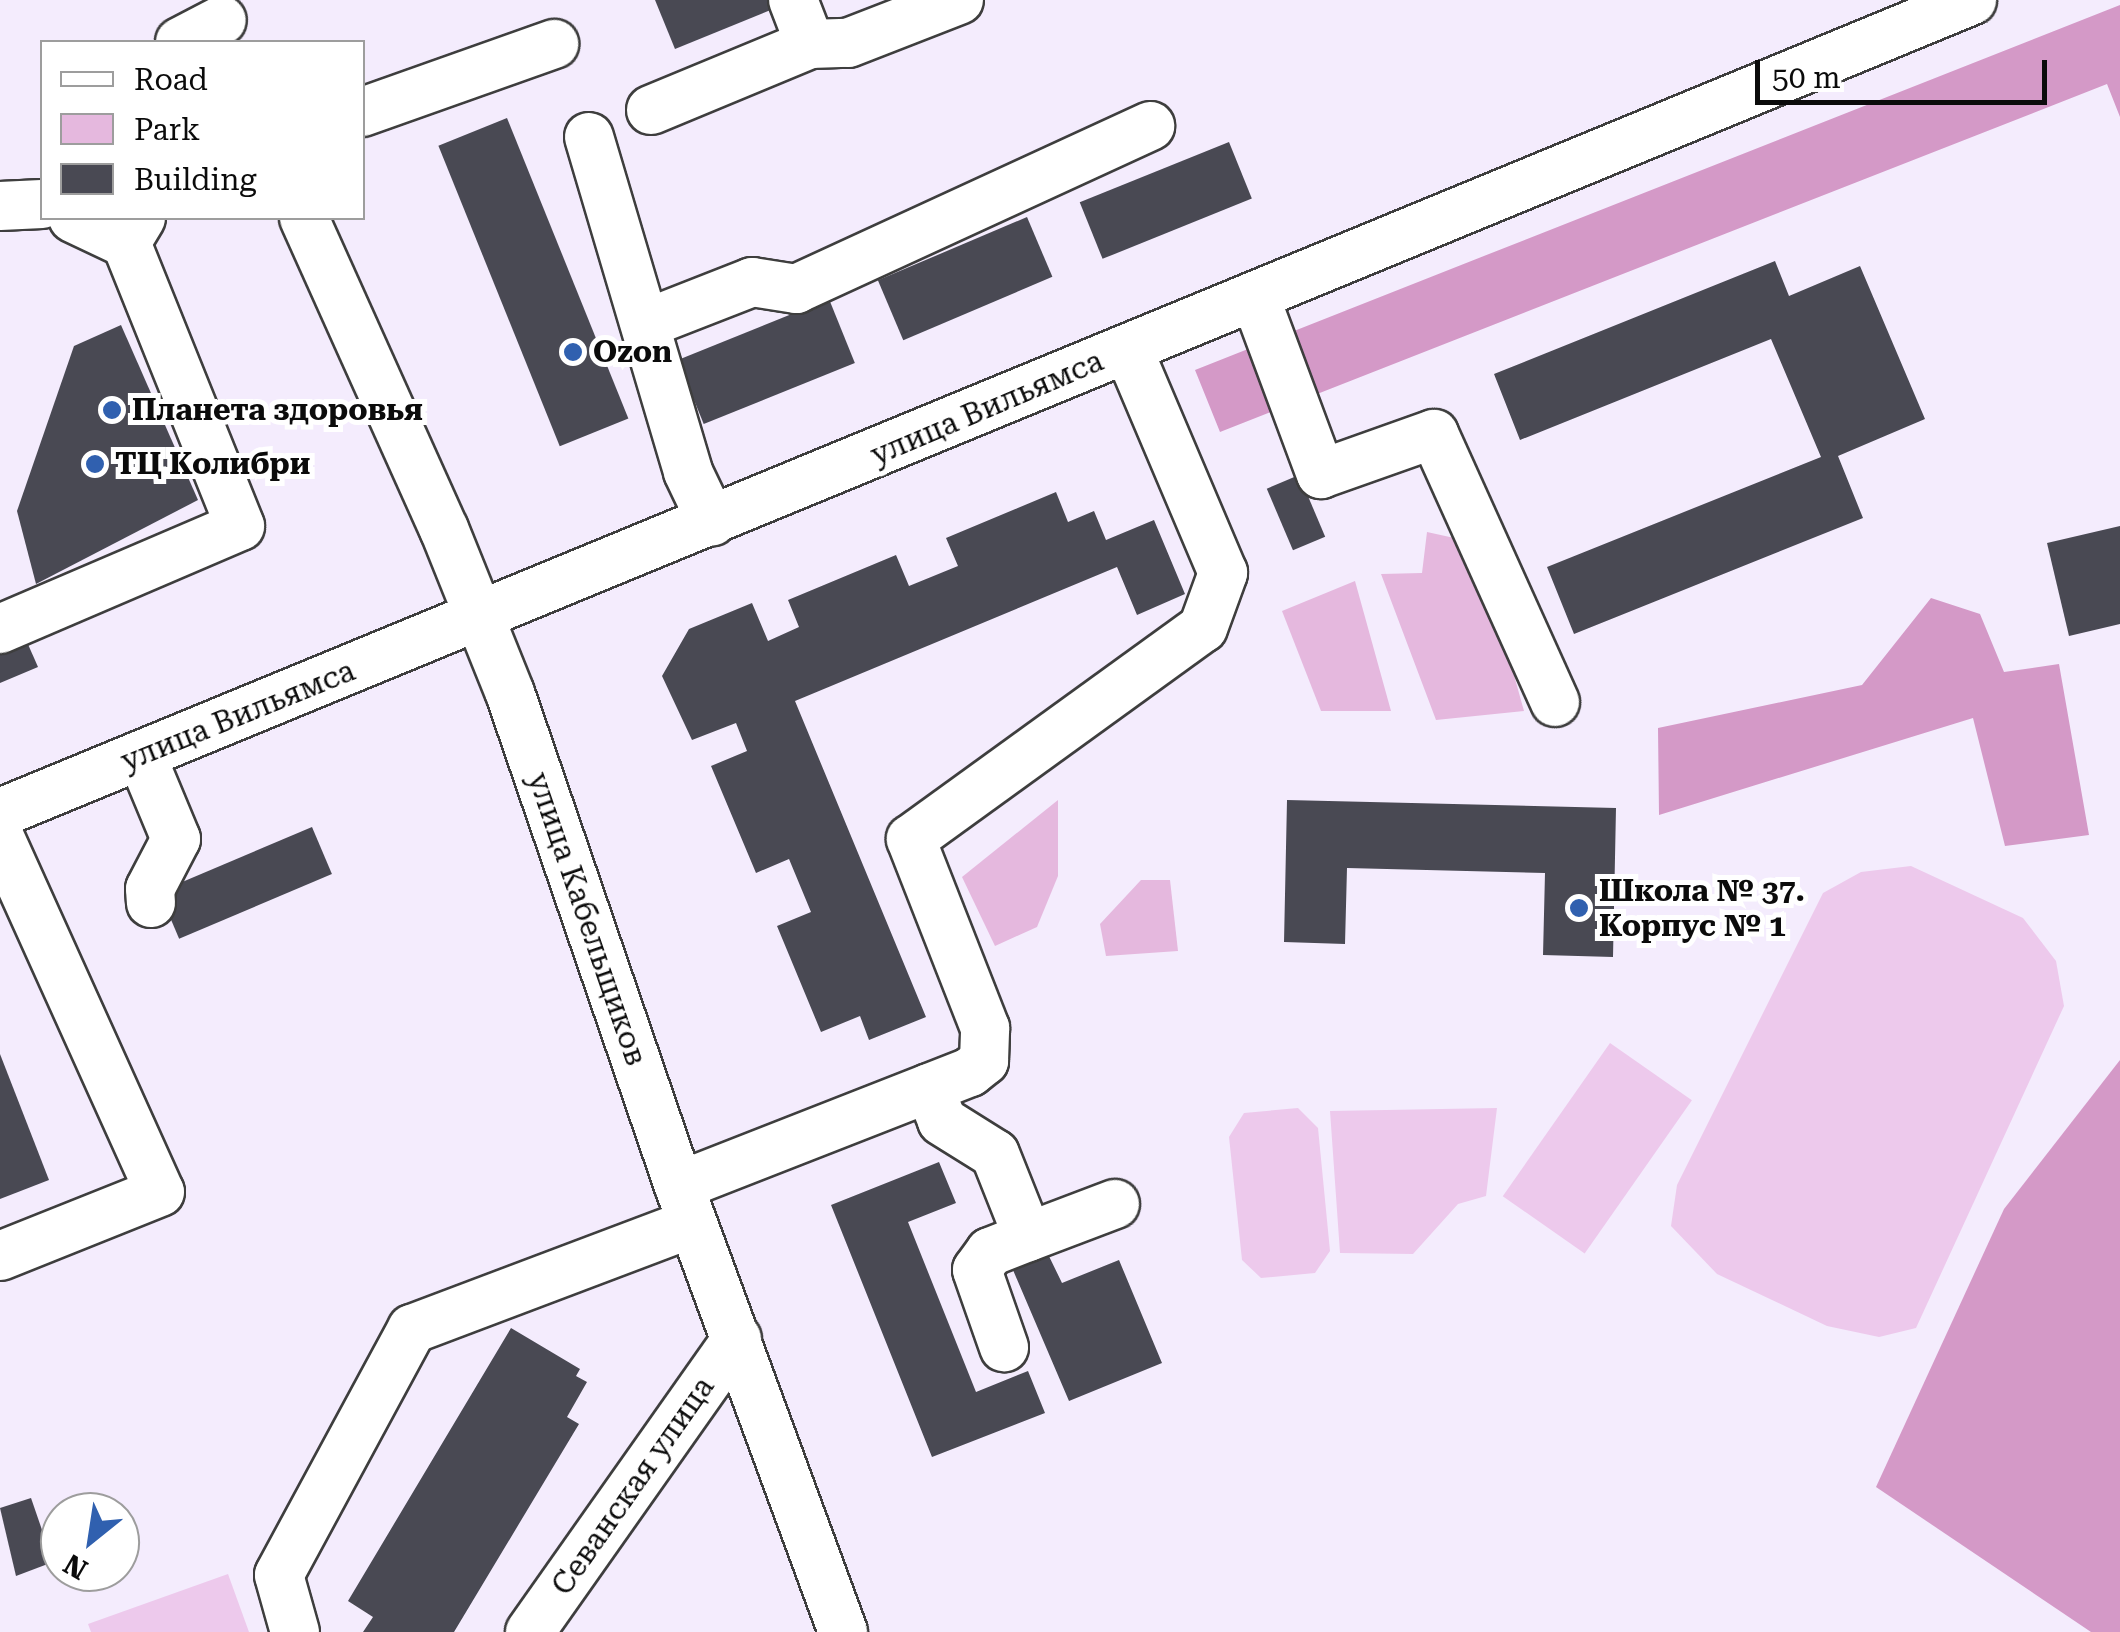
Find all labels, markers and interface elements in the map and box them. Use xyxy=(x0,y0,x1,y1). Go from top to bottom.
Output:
legend xyxy=(40,40,365,220)
scale bar xyxy=(1760,40,2052,102)
text: 50 m xyxy=(1772,60,1841,95)
text: Road xyxy=(134,62,208,97)
text: Park xyxy=(134,112,200,147)
text: Building xyxy=(134,162,257,197)
place label: Ozon xyxy=(593,334,672,370)
marker: Ozon xyxy=(562,341,584,363)
street label: улица Вильямса xyxy=(865,343,1109,473)
place label: Планета здоровья xyxy=(132,392,423,428)
marker: Планета здоровья xyxy=(101,399,123,421)
place label: ТЦ Колибри xyxy=(115,446,310,482)
marker: ТЦ Колибри xyxy=(84,453,106,475)
street label: улица Вильямса xyxy=(116,653,360,779)
street label: улица Кабельщиков xyxy=(520,768,654,1070)
place label: Школа № 37. Корпус № 1 xyxy=(1599,873,1805,944)
marker: Школа № 37. Корпус № 1 xyxy=(1568,897,1590,919)
street label: Севанская улица xyxy=(544,1370,722,1602)
north arrow xyxy=(40,1492,140,1592)
text: N xyxy=(58,1547,93,1586)

